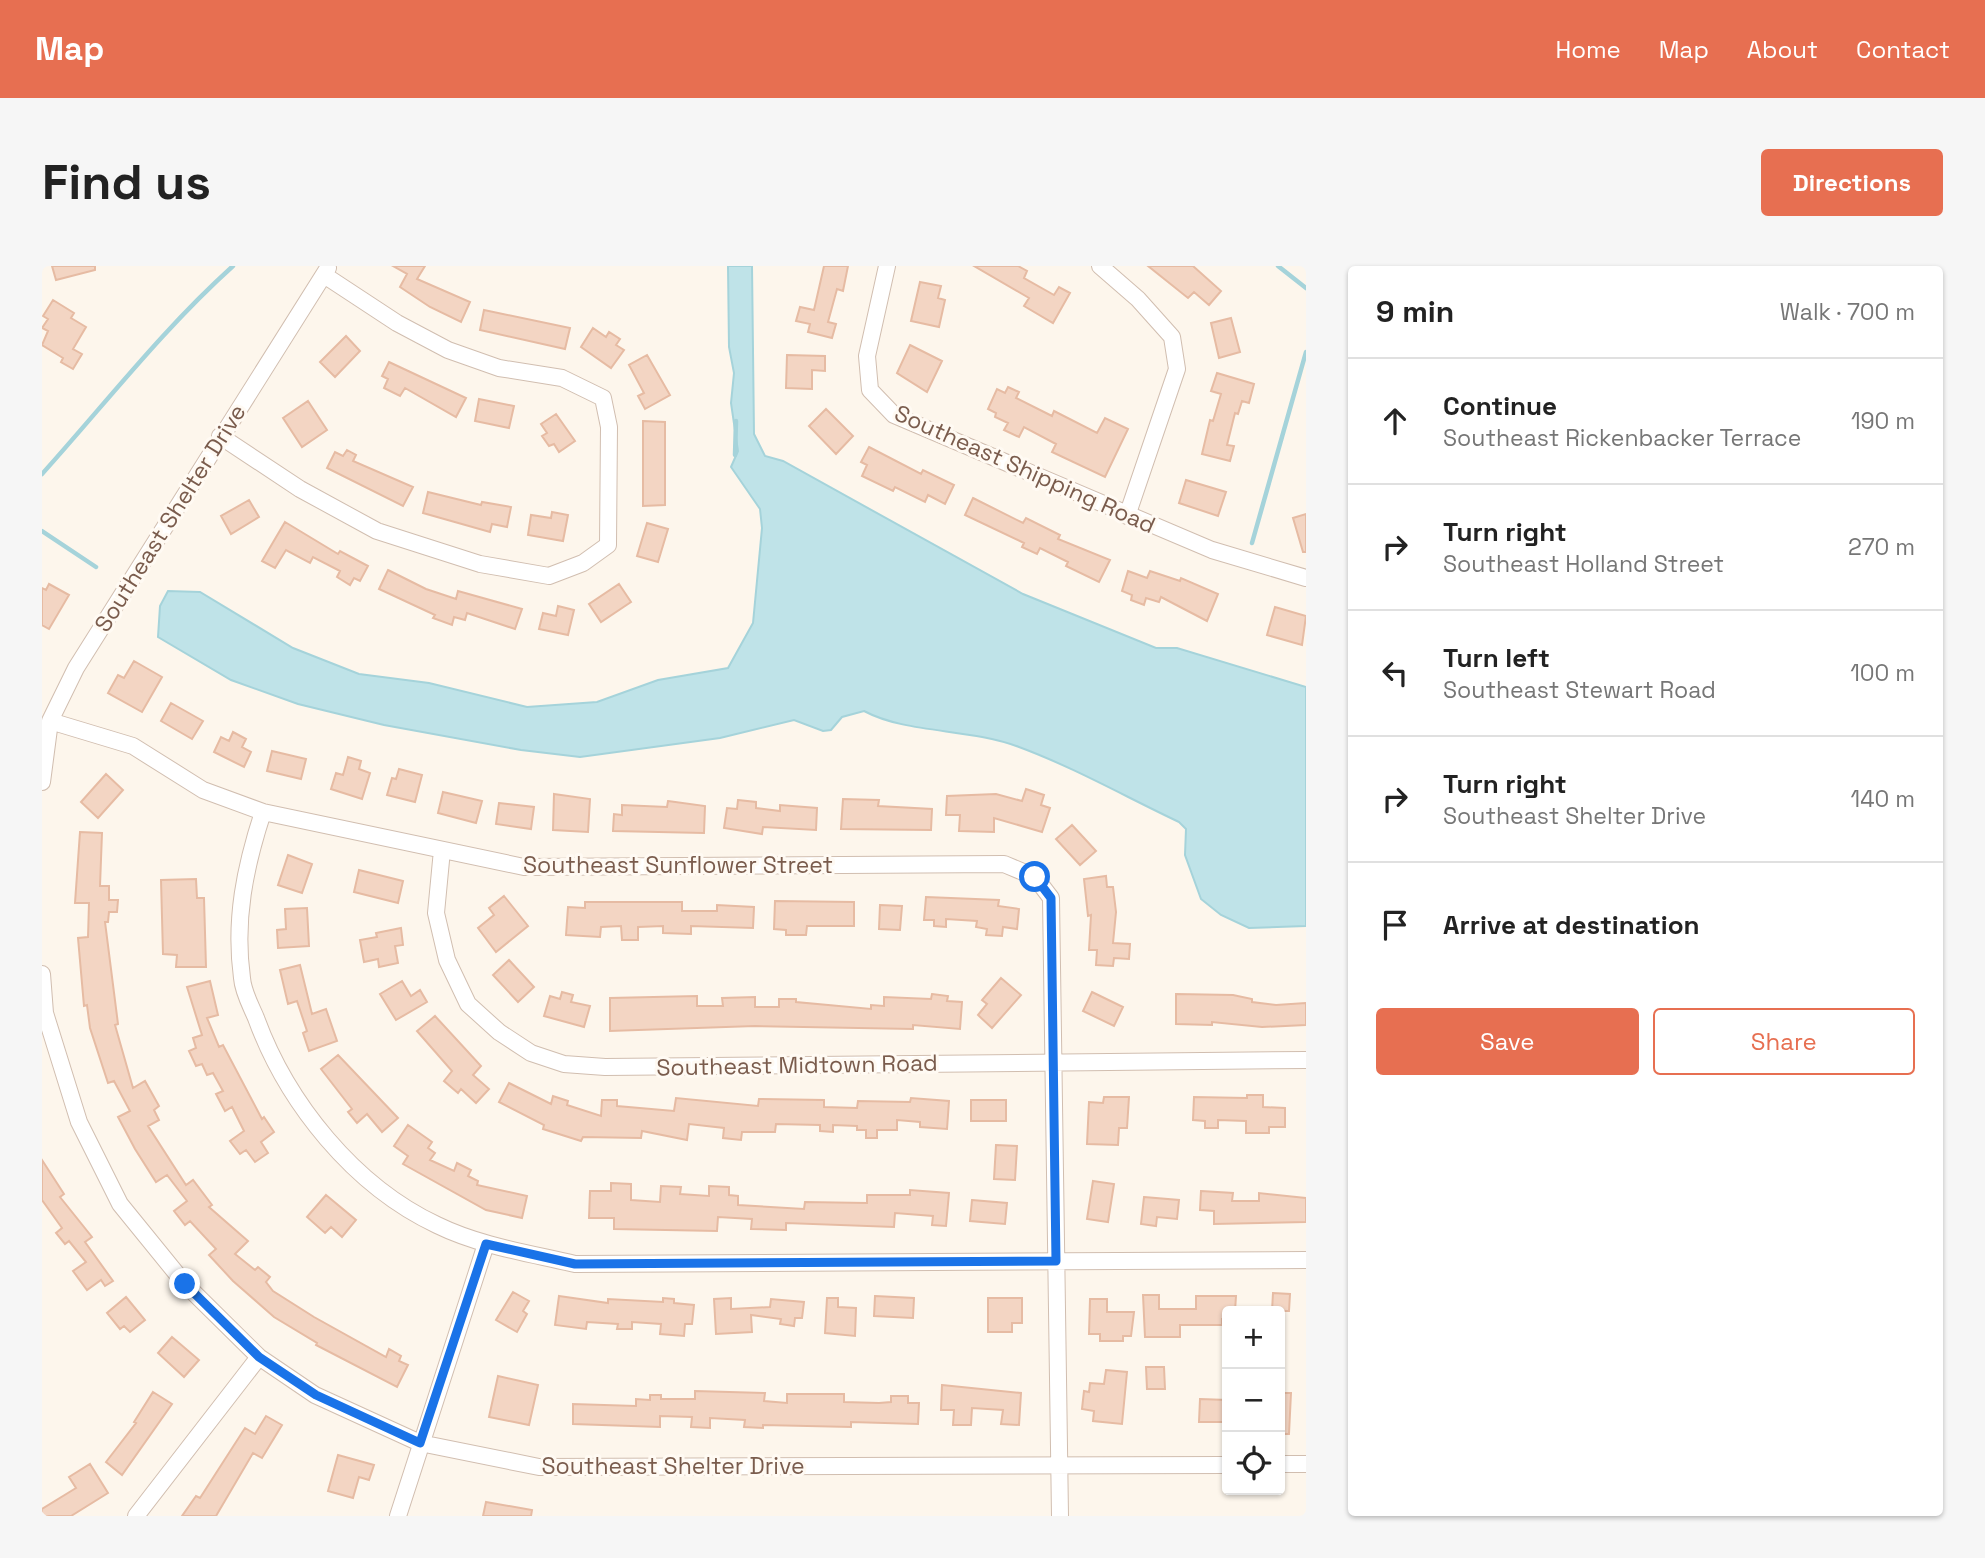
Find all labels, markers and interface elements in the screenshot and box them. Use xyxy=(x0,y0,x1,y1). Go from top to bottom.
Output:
text: Map xyxy=(35,28,104,70)
text: Home xyxy=(1555,34,1621,65)
text: Map xyxy=(1659,34,1709,65)
text: About xyxy=(1747,34,1818,65)
text: Contact xyxy=(1856,34,1950,65)
button: Directions xyxy=(1761,149,1943,216)
text: Find us xyxy=(42,151,211,213)
text: 9 min xyxy=(1376,292,1454,331)
text: Walk · 700 m xyxy=(1780,297,1915,327)
text: Continue xyxy=(1443,389,1557,423)
street label: Southeast Shipping Road xyxy=(890,398,1160,540)
street label: Southeast Shelter Drive xyxy=(88,399,252,637)
icon: ahead xyxy=(1376,402,1414,440)
text: 190 m xyxy=(1851,406,1915,436)
text: Southeast Rickenbacker Terrace xyxy=(1443,423,1801,453)
text: Turn right xyxy=(1443,515,1567,549)
icon: right xyxy=(1376,528,1414,566)
text: 270 m xyxy=(1848,532,1915,562)
text: Southeast Holland Street xyxy=(1443,549,1724,579)
text: Turn left xyxy=(1443,641,1550,675)
icon: left xyxy=(1376,654,1414,692)
text: 100 m xyxy=(1850,658,1915,688)
text: Southeast Stewart Road xyxy=(1443,675,1716,705)
text: Turn right xyxy=(1443,767,1567,801)
icon: right xyxy=(1376,780,1414,818)
text: 140 m xyxy=(1851,784,1915,814)
text: Southeast Shelter Drive xyxy=(1443,801,1706,831)
street label: Southeast Sunflower Street xyxy=(523,850,833,880)
route start xyxy=(1019,861,1050,892)
icon: arrive xyxy=(1376,906,1414,944)
text: Arrive at destination xyxy=(1443,908,1700,942)
button: Save xyxy=(1376,1008,1639,1075)
button: Share xyxy=(1653,1008,1915,1075)
street label: Southeast Midtown Road xyxy=(656,1048,938,1082)
route end xyxy=(169,1268,200,1299)
map controls xyxy=(1222,1306,1285,1495)
button: + xyxy=(1222,1306,1285,1369)
button: − xyxy=(1222,1369,1285,1432)
button: locate xyxy=(1222,1432,1285,1495)
street label: Southeast Shelter Drive xyxy=(541,1451,805,1481)

